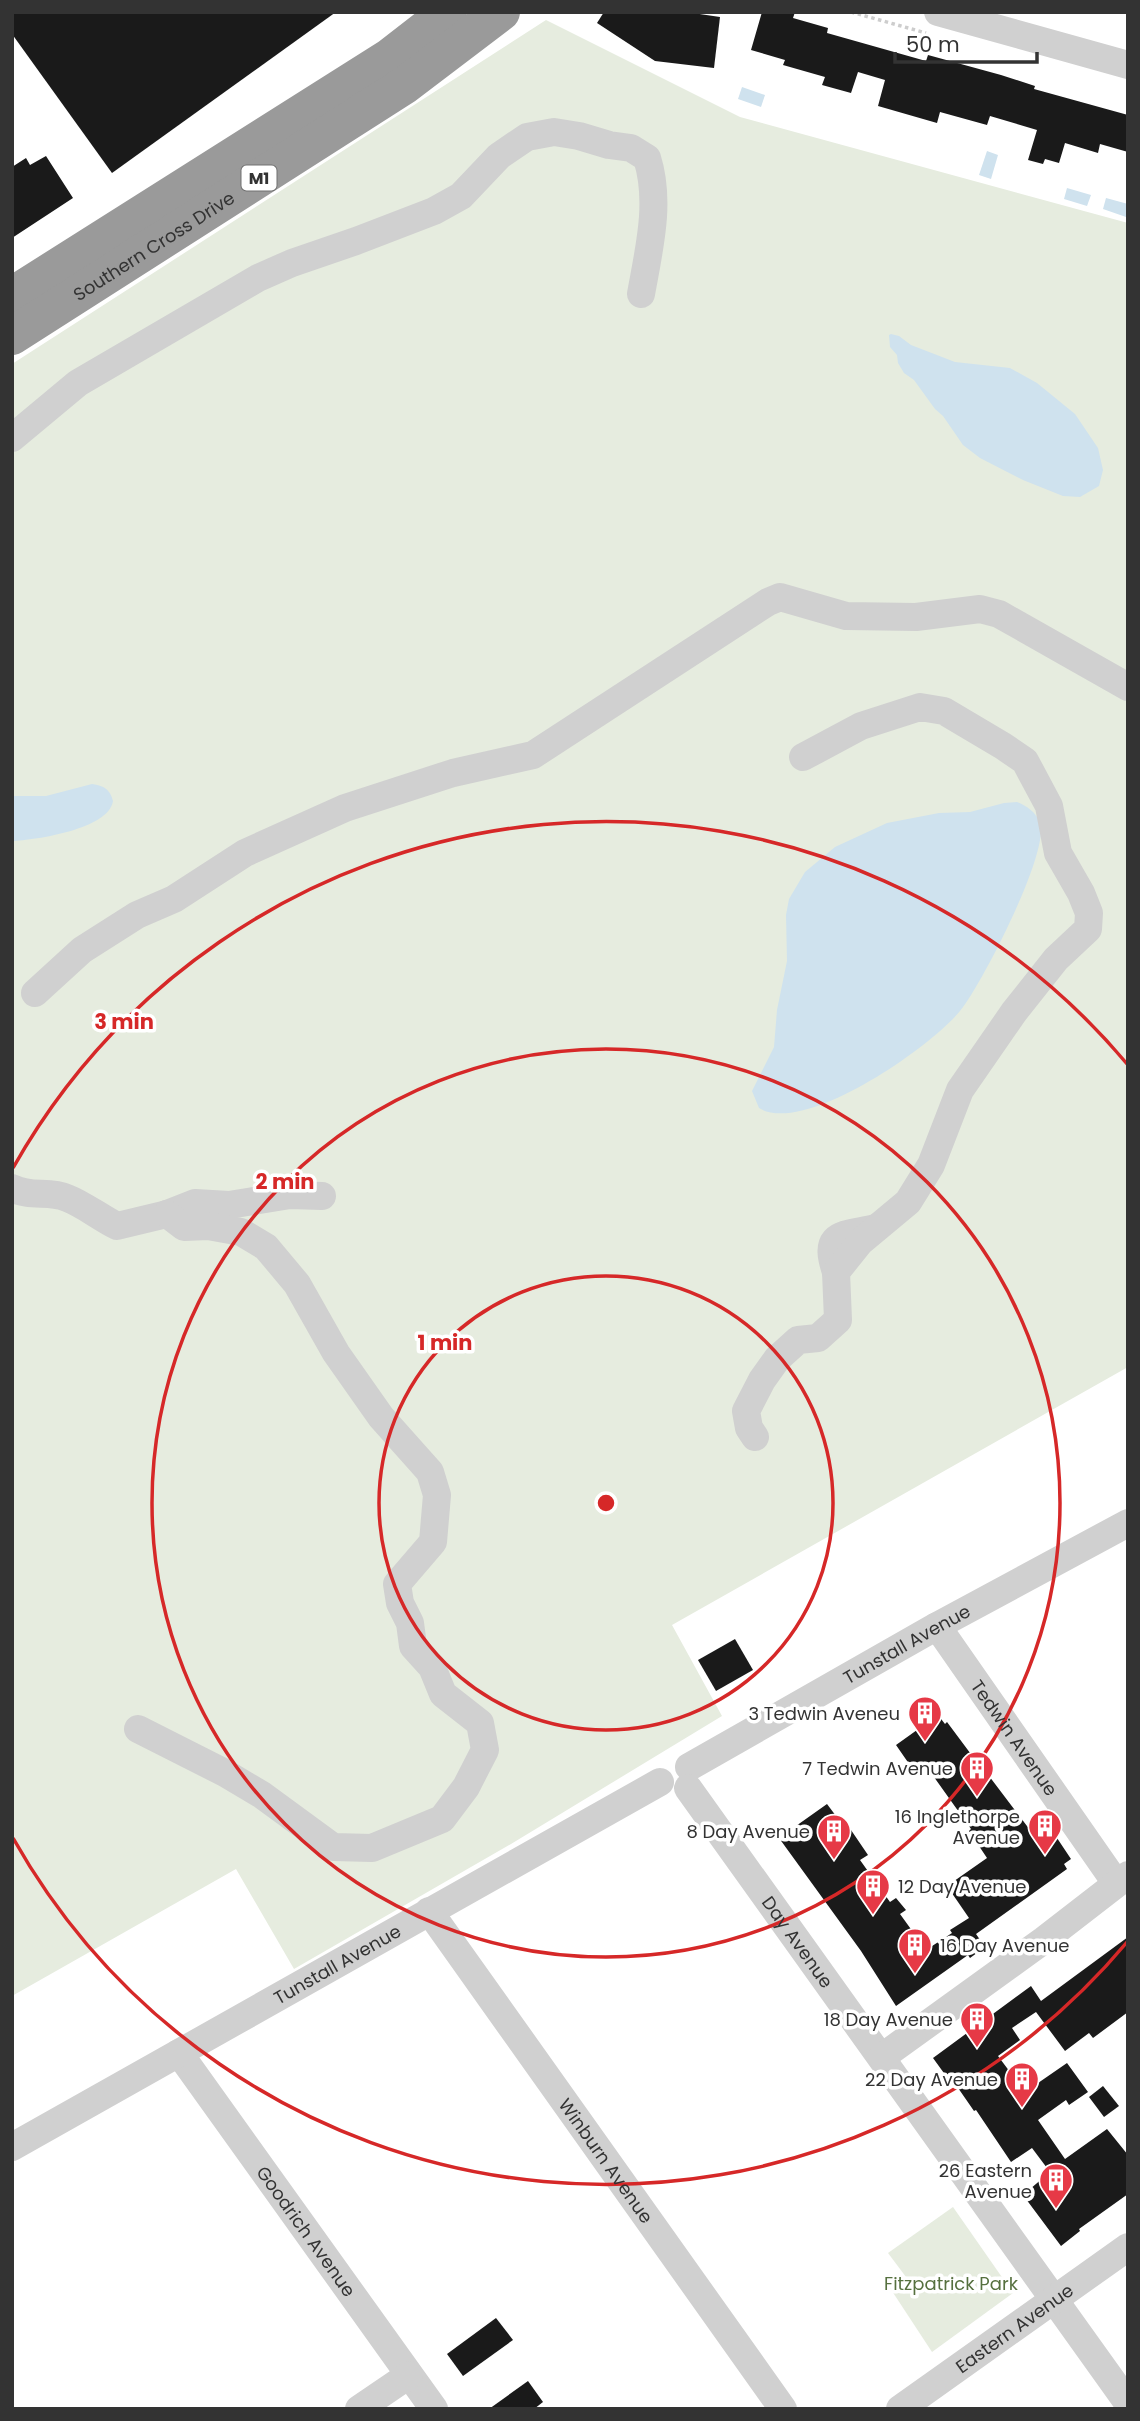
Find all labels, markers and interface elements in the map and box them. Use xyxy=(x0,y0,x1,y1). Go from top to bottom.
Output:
scale bar xyxy=(895,21,1037,65)
text: 50 m xyxy=(906,30,960,59)
road number: M1 xyxy=(242,166,276,190)
street label: Southern Cross Drive xyxy=(68,185,239,306)
text: 3 min xyxy=(94,1007,154,1036)
text: 2 min xyxy=(255,1167,315,1196)
text: 1 min xyxy=(418,1328,472,1357)
centre of rings xyxy=(594,1491,618,1515)
street label: Tunstall Avenue xyxy=(838,1598,975,1689)
street label: Tedwin Avenue xyxy=(966,1675,1064,1801)
building icon: 3 Tedwin Aveneu xyxy=(906,1694,944,1743)
place label: 3 Tedwin Aveneu xyxy=(748,1701,900,1726)
building icon: 7 Tedwin Avenue xyxy=(958,1749,996,1798)
place label: 7 Tedwin Avenue xyxy=(802,1756,953,1781)
place label: 16 Inglethorpe Avenue xyxy=(895,1804,1020,1850)
building icon: 16 Inglethorpe Avenue xyxy=(1026,1807,1064,1856)
building icon: 8 Day Avenue xyxy=(815,1812,853,1861)
place label: 8 Day Avenue xyxy=(686,1819,810,1844)
building icon: 12 Day Avenue xyxy=(854,1867,892,1916)
place label: 12 Day Avenue xyxy=(898,1874,1026,1899)
street label: Day Avenue xyxy=(757,1891,839,1993)
street label: Tunstall Avenue xyxy=(269,1918,405,2010)
building icon: 16 Day Avenue xyxy=(896,1926,934,1975)
place label: 16 Day Avenue xyxy=(940,1933,1069,1958)
building icon: 18 Day Avenue xyxy=(958,2000,996,2049)
place label: 18 Day Avenue xyxy=(824,2007,953,2032)
building icon: 22 Day Avenue xyxy=(1003,2060,1041,2109)
place label: 22 Day Avenue xyxy=(865,2067,998,2092)
street label: Winburn Avenue xyxy=(553,2093,659,2228)
place label: 26 Eastern Avenue xyxy=(939,2158,1032,2204)
street label: Goodrich Avenue xyxy=(251,2161,362,2301)
building icon: 26 Eastern Avenue xyxy=(1037,2161,1075,2210)
park label: Fitzpatrick Park xyxy=(884,2271,1019,2296)
street label: Eastern Avenue xyxy=(950,2277,1078,2378)

